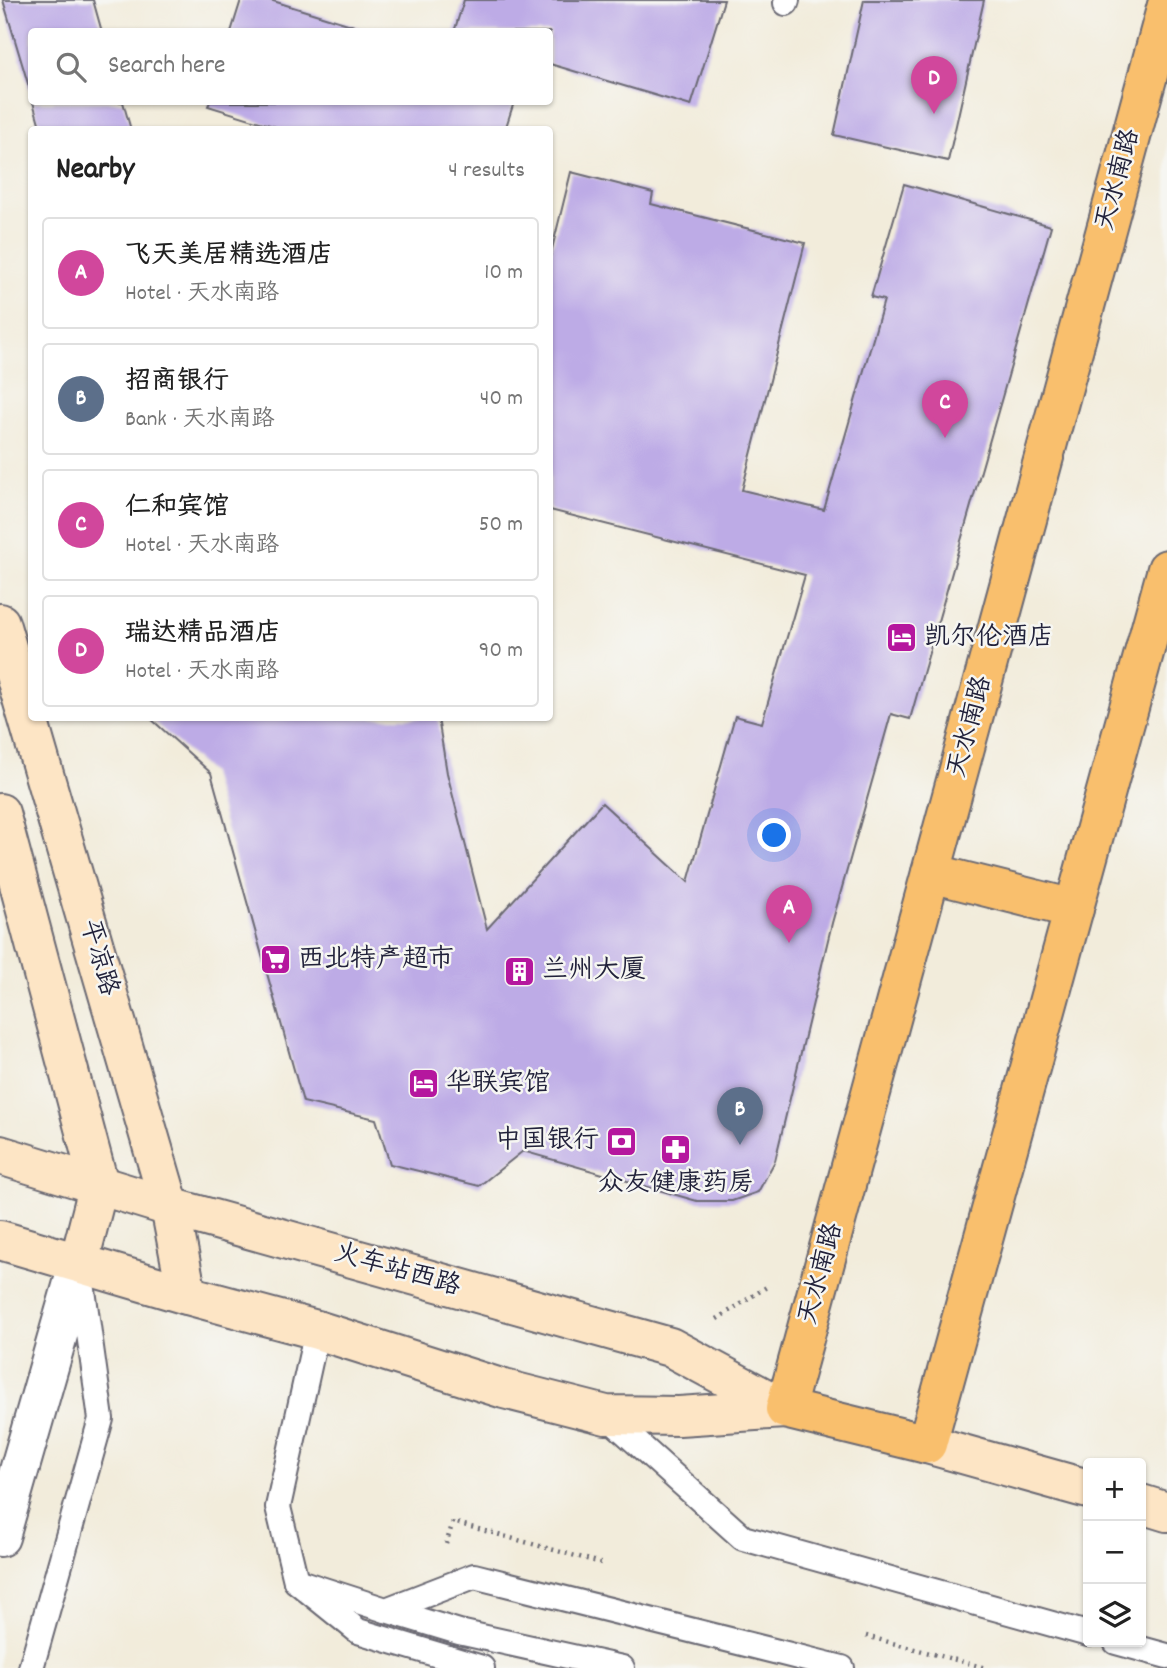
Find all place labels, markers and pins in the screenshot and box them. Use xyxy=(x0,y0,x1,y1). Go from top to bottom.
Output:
pin: D xyxy=(911,56,957,114)
pin: C xyxy=(922,380,968,438)
place label: 凯尔伦酒店 xyxy=(924,620,1054,657)
hotel icon: 凯尔伦酒店 xyxy=(884,621,918,655)
pin: A xyxy=(766,885,812,943)
place label: 西北特产超市 xyxy=(298,942,454,979)
supermarket icon: 西北特产超市 xyxy=(258,943,292,977)
place label: 兰州大厦 xyxy=(542,953,646,990)
building icon: 兰州大厦 xyxy=(502,954,536,988)
place label: 华联宾馆 xyxy=(446,1066,550,1103)
hotel icon: 华联宾馆 xyxy=(406,1067,440,1101)
pin: B xyxy=(717,1087,763,1145)
place label: 中国银行 xyxy=(495,1123,599,1160)
bank icon: 中国银行 xyxy=(605,1124,639,1158)
pharmacy icon: 众友健康药房 xyxy=(659,1132,693,1166)
place label: 众友健康药房 xyxy=(598,1166,754,1203)

